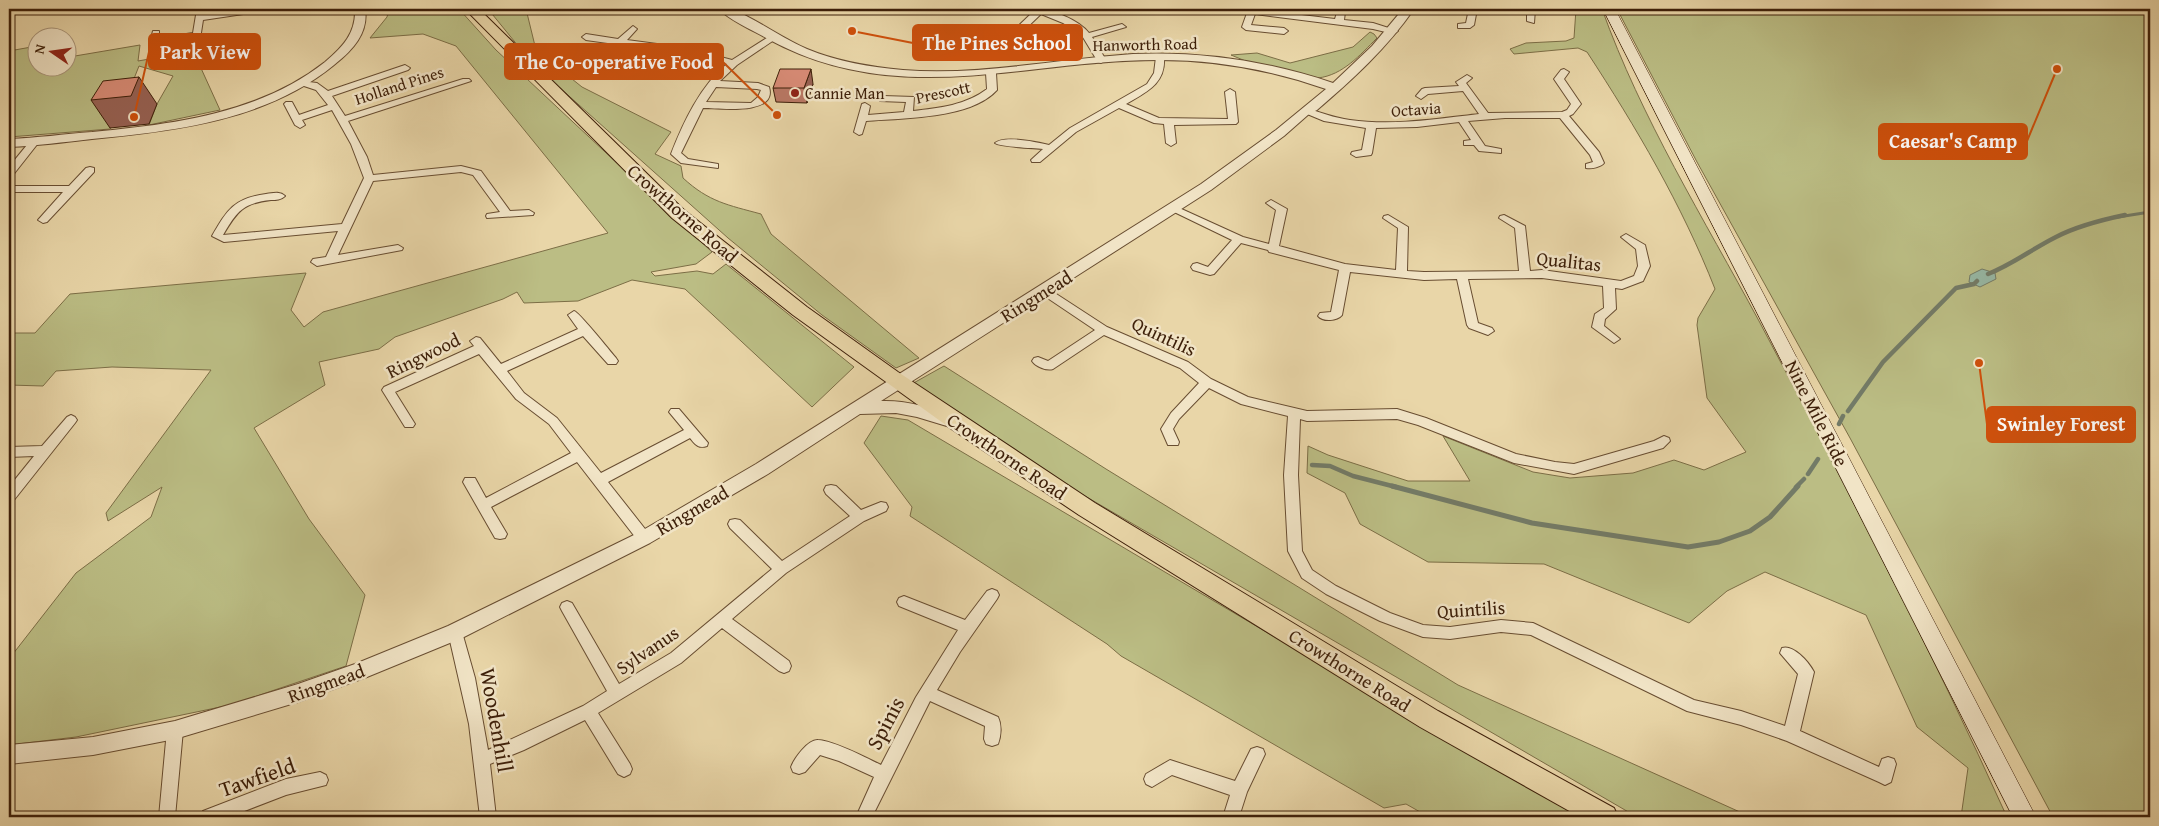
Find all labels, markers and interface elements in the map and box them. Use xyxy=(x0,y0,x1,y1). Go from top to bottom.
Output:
callout: The Pines School xyxy=(913,25,1082,60)
north arrow xyxy=(28,28,78,78)
text: The Pines School xyxy=(922,28,1072,57)
street label: Hanworth Road xyxy=(1092,31,1198,57)
callout: Park View xyxy=(149,34,260,69)
text: Park View xyxy=(160,37,251,66)
text: N xyxy=(29,42,50,56)
callout: The Co-operative Food xyxy=(505,44,723,79)
text: The Co-operative Food xyxy=(515,47,714,76)
street label: Holland Pines xyxy=(351,59,447,111)
street label: Prescott xyxy=(913,74,973,109)
place label: Cannie Man xyxy=(805,81,884,105)
marker: Cannie Man xyxy=(789,87,801,99)
street label: Octavia xyxy=(1390,95,1442,123)
callout: Caesar's Camp xyxy=(1879,124,2027,159)
text: Caesar's Camp xyxy=(1889,126,2017,155)
street label: Crowthorne Road xyxy=(621,157,745,270)
street label: Qualitas xyxy=(1535,244,1603,278)
street label: Ringmead xyxy=(995,262,1078,329)
street label: Quintilis xyxy=(1127,309,1201,363)
street label: Ringwood xyxy=(381,325,465,385)
street label: Nine Mile Ride xyxy=(1778,355,1856,471)
street label: Crowthorne Road xyxy=(941,405,1073,507)
callout: Swinley Forest xyxy=(1987,407,2135,442)
text: Swinley Forest xyxy=(1997,409,2126,438)
street label: Ringmead xyxy=(650,477,734,542)
street label: Quintilis xyxy=(1436,593,1506,625)
street label: Sylvanus xyxy=(610,619,684,681)
street label: Crowthorne Road xyxy=(1284,621,1417,719)
street label: Ringmead xyxy=(284,656,369,710)
street label: Woodenhill xyxy=(472,665,522,775)
street label: Spinis xyxy=(858,691,912,755)
street label: Tawfield xyxy=(215,749,300,805)

